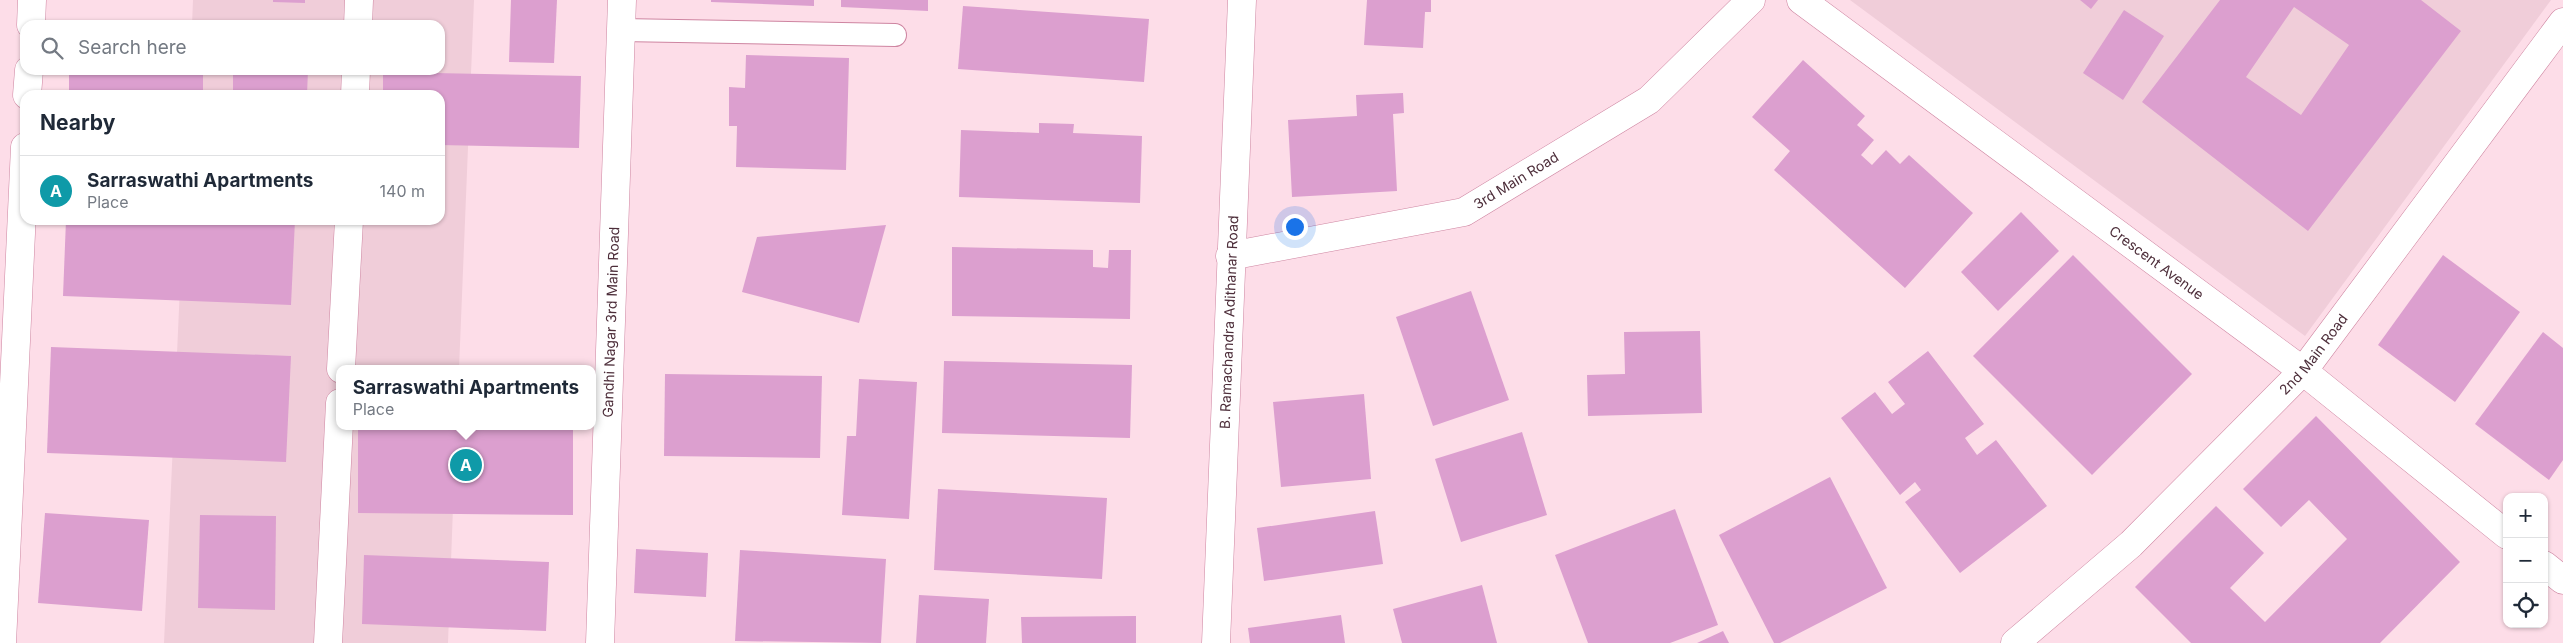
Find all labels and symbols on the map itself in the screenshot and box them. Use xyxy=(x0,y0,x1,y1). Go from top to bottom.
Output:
street label: 3rd Main Road xyxy=(1470,148,1561,212)
your location xyxy=(1282,214,1308,240)
street label: B. Ramachandra Adithanar Road xyxy=(1216,215,1241,429)
street label: Crescent Avenue xyxy=(2106,222,2207,303)
street label: Gandhi Nagar 3rd Main Road xyxy=(599,226,622,418)
street label: 2nd Main Road xyxy=(2275,310,2351,398)
pin: A xyxy=(450,446,482,484)

